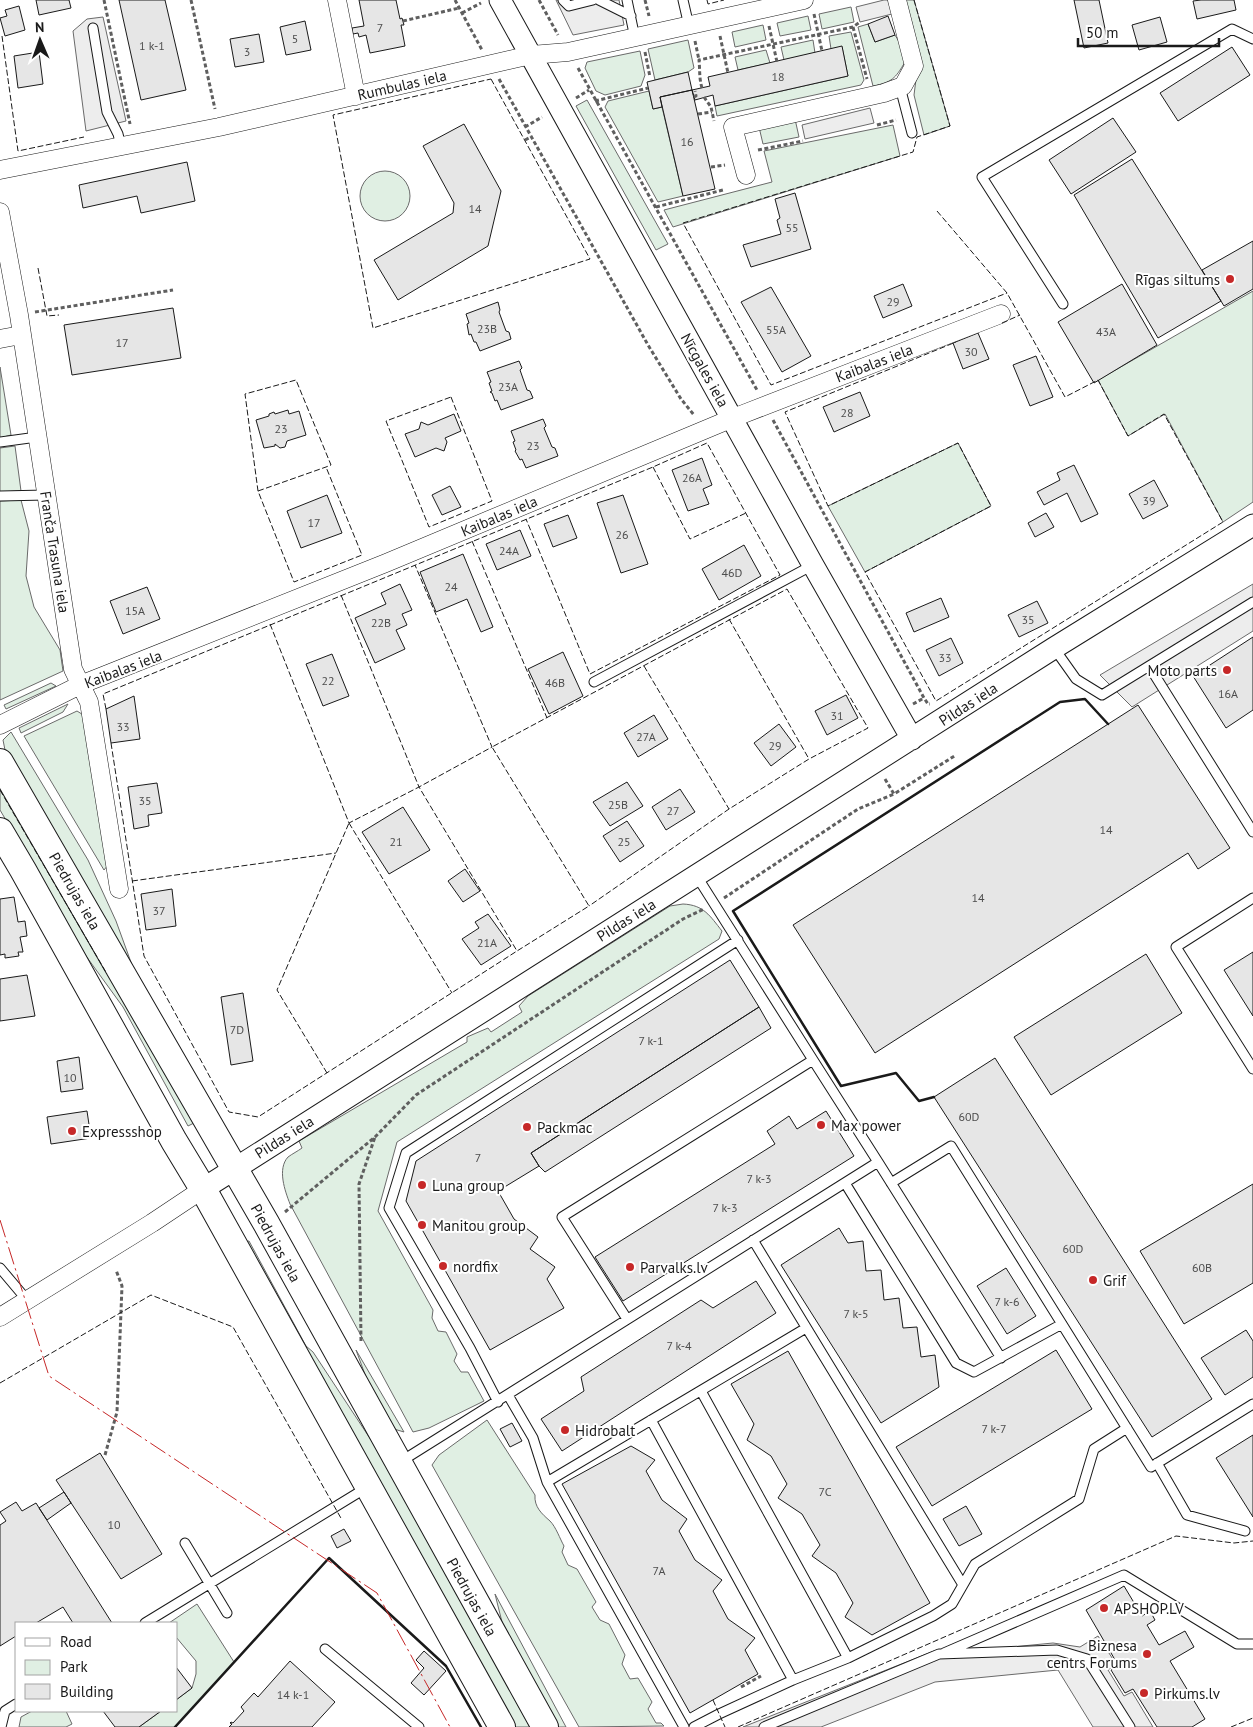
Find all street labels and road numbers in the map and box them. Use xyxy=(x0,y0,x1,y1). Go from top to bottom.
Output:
street label: Rumbulas iela xyxy=(356,66,448,104)
street label: Nīcgales iela xyxy=(677,330,733,410)
street label: Kaibalas iela xyxy=(833,340,915,386)
street label: Franča Trasuna iela xyxy=(36,490,74,614)
street label: Kaibalas iela xyxy=(458,491,540,541)
street label: Kaibalas iela xyxy=(82,646,164,692)
street label: Pildas iela xyxy=(935,678,1001,730)
street label: Piedrujas iela xyxy=(45,849,105,933)
street label: Pildas iela xyxy=(593,894,659,946)
street label: Pildas iela xyxy=(251,1111,317,1163)
street label: Piedrujas iela xyxy=(247,1201,305,1285)
street label: Piedrujas iela xyxy=(443,1555,501,1639)

